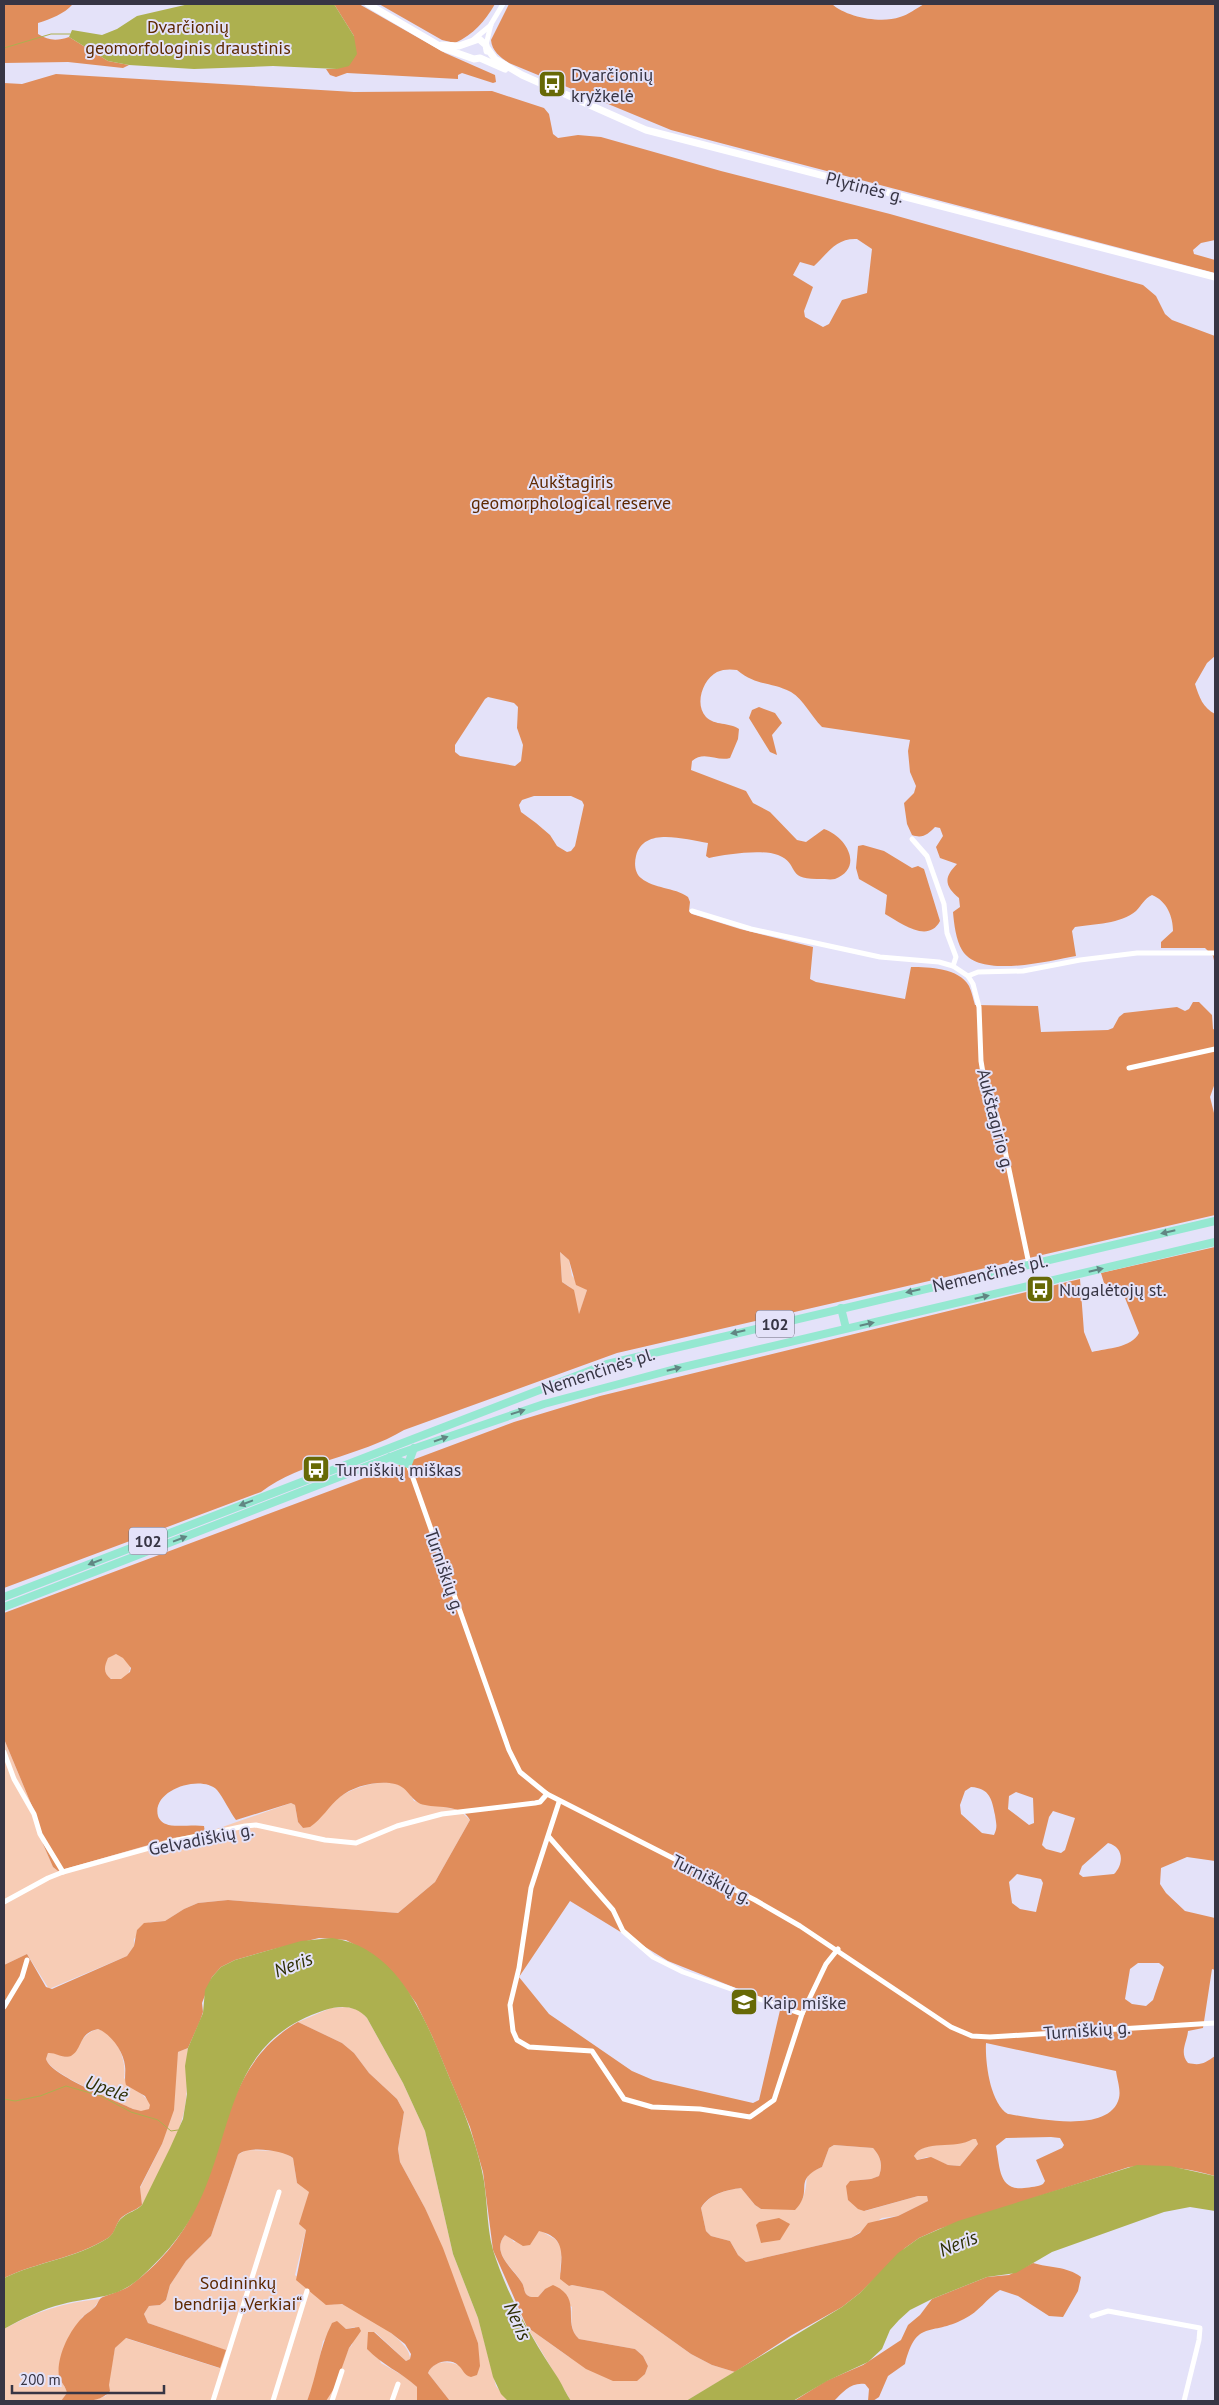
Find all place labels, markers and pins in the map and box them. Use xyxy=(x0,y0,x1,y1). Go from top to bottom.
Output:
place label: Dvarčionių kryžkelė xyxy=(571,63,653,107)
bus stop icon: Dvarčionių kryžkelė xyxy=(537,69,567,99)
bus stop icon: Nugalėtojų st. xyxy=(1025,1274,1055,1304)
place label: Nugalėtojų st. xyxy=(1059,1278,1167,1301)
bus stop icon: Turniškių miškas xyxy=(301,1454,331,1484)
place label: Turniškių miškas xyxy=(335,1458,461,1481)
school or university icon: Kaip miške xyxy=(729,1987,759,2017)
place label: Kaip miške xyxy=(763,1991,846,2014)

